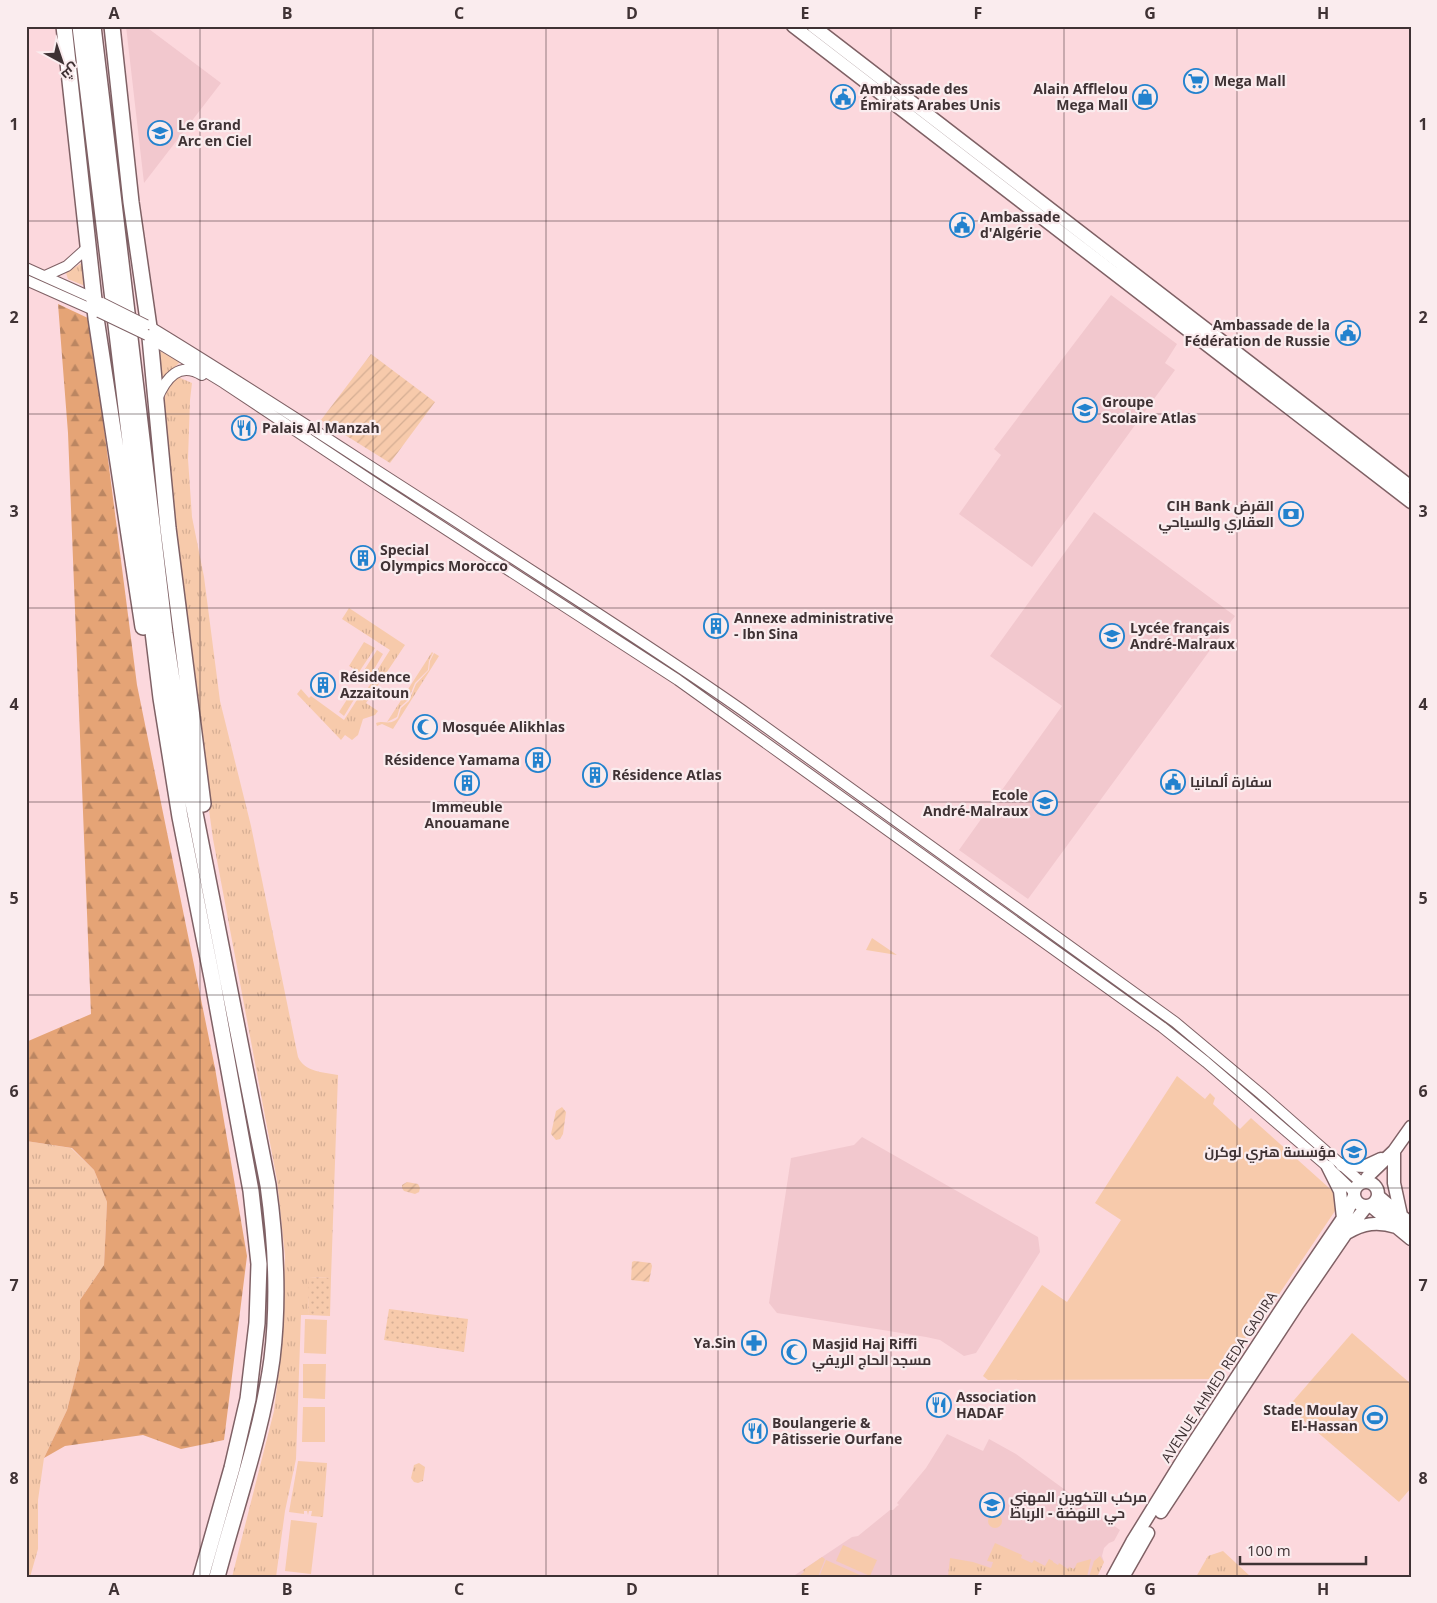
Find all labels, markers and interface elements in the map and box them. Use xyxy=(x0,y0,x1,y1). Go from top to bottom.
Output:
text: A xyxy=(108,2,120,24)
text: B xyxy=(282,2,292,24)
text: C xyxy=(454,2,464,24)
text: D xyxy=(626,2,638,24)
text: E xyxy=(801,2,810,24)
text: F xyxy=(974,2,982,24)
text: G xyxy=(1144,2,1156,24)
text: H xyxy=(1317,2,1329,24)
north arrow xyxy=(38,38,88,88)
text: ش xyxy=(58,59,84,85)
supermarket icon: Mega Mall xyxy=(1183,68,1209,94)
place label: Mega Mall xyxy=(1214,71,1286,90)
place label: Ambassade des Émirats Arabes Unis xyxy=(860,79,1001,114)
place label: Alain Afflelou Mega Mall xyxy=(1033,79,1128,114)
public building icon: Ambassade des Émirats Arabes Unis xyxy=(830,84,856,110)
shop icon: Alain Afflelou Mega Mall xyxy=(1132,84,1158,110)
text: 1 xyxy=(9,113,19,135)
text: 1 xyxy=(1418,113,1428,135)
place label: Le Grand Arc en Ciel xyxy=(178,115,252,150)
school or university icon: Le Grand Arc en Ciel xyxy=(147,120,173,146)
place label: Ambassade d'Algérie xyxy=(980,207,1060,242)
public building icon: Ambassade d'Algérie xyxy=(949,212,975,238)
text: 2 xyxy=(9,306,19,328)
text: 2 xyxy=(1418,306,1428,328)
place label: Ambassade de la Fédération de Russie xyxy=(1185,315,1330,350)
public building icon: Ambassade de la Fédération de Russie xyxy=(1335,320,1361,346)
place label: Groupe Scolaire Atlas xyxy=(1102,392,1196,427)
school or university icon: Groupe Scolaire Atlas xyxy=(1072,397,1098,423)
restaurant icon: Palais Al Manzah xyxy=(231,415,257,441)
place label: Palais Al Manzah xyxy=(262,418,380,437)
place label: CIH Bank القرض العقاري والسياحي xyxy=(1158,496,1274,534)
text: 3 xyxy=(9,500,19,522)
text: 3 xyxy=(1418,500,1428,522)
bank icon: CIH Bank القرض العقاري والسياحي xyxy=(1278,501,1304,527)
place label: Special Olympics Morocco xyxy=(380,540,508,575)
building icon: Special Olympics Morocco xyxy=(350,545,376,571)
place label: Annexe administrative - Ibn Sina xyxy=(734,608,894,643)
building icon: Annexe administrative - Ibn Sina xyxy=(703,613,729,639)
place label: Lycée français André-Malraux xyxy=(1130,618,1236,653)
school or university icon: Lycée français André-Malraux xyxy=(1099,623,1125,649)
place label: Résidence Azzaitoun xyxy=(340,667,411,702)
building icon: Résidence Azzaitoun xyxy=(310,672,336,698)
text: 4 xyxy=(9,693,19,715)
text: 4 xyxy=(1418,693,1428,715)
mosque icon: Mosquée Alikhlas xyxy=(412,714,438,740)
place label: Mosquée Alikhlas xyxy=(442,717,565,736)
building icon: Résidence Yamama xyxy=(525,747,551,773)
place label: Résidence Yamama xyxy=(384,750,520,769)
building icon: Résidence Atlas xyxy=(582,762,608,788)
place label: Résidence Atlas xyxy=(612,765,722,784)
public building icon: سفارة ألمانيا xyxy=(1160,769,1186,795)
building icon: Immeuble Anouamane xyxy=(454,770,480,796)
place label: سفارة ألمانيا xyxy=(1190,772,1272,791)
place label: Ecole André-Malraux xyxy=(923,785,1029,820)
school or university icon: Ecole André-Malraux xyxy=(1032,790,1058,816)
place label: Immeuble Anouamane xyxy=(425,797,509,832)
text: 5 xyxy=(9,887,19,909)
text: 5 xyxy=(1418,887,1428,909)
text: 6 xyxy=(9,1080,19,1102)
text: 6 xyxy=(1418,1080,1428,1102)
school or university icon: مؤسسة هنري لوكرن xyxy=(1341,1139,1367,1165)
place label: مؤسسة هنري لوكرن xyxy=(1205,1142,1336,1163)
text: 7 xyxy=(9,1274,19,1296)
text: 7 xyxy=(1418,1274,1428,1296)
street label: AVENUE AHMED REDA GADIRA xyxy=(1156,1288,1281,1466)
pharmacy icon: Ya.Sin xyxy=(741,1330,767,1356)
place label: Ya.Sin xyxy=(694,1333,736,1352)
place label: Masjid Haj Riffi مسجد الحاج الريفي xyxy=(812,1334,931,1372)
mosque icon: Masjid Haj Riffi مسجد الحاج الريفي xyxy=(781,1339,807,1365)
place label: Association HADAF xyxy=(956,1387,1036,1422)
restaurant icon: Association HADAF xyxy=(926,1392,952,1418)
place label: Stade Moulay El-Hassan xyxy=(1263,1400,1358,1435)
sports icon: Stade Moulay El-Hassan xyxy=(1362,1405,1388,1431)
place label: Boulangerie & Pâtisserie Ourfane xyxy=(772,1413,902,1448)
restaurant icon: Boulangerie & Pâtisserie Ourfane xyxy=(742,1418,768,1444)
text: 8 xyxy=(9,1467,19,1489)
text: 8 xyxy=(1418,1467,1428,1489)
place label: مركب التكوين المهني حي النهضة - الرباط xyxy=(1010,1487,1147,1525)
school or university icon: مركب التكوين المهني حي النهضة - الرباط xyxy=(979,1492,1005,1518)
scale bar xyxy=(1240,1533,1366,1565)
text: 100 m xyxy=(1247,1540,1291,1560)
text: A xyxy=(108,1578,120,1600)
text: B xyxy=(282,1578,292,1600)
text: C xyxy=(454,1578,464,1600)
text: D xyxy=(626,1578,638,1600)
text: E xyxy=(801,1578,810,1600)
text: F xyxy=(974,1578,982,1600)
text: G xyxy=(1144,1578,1156,1600)
text: H xyxy=(1317,1578,1329,1600)

